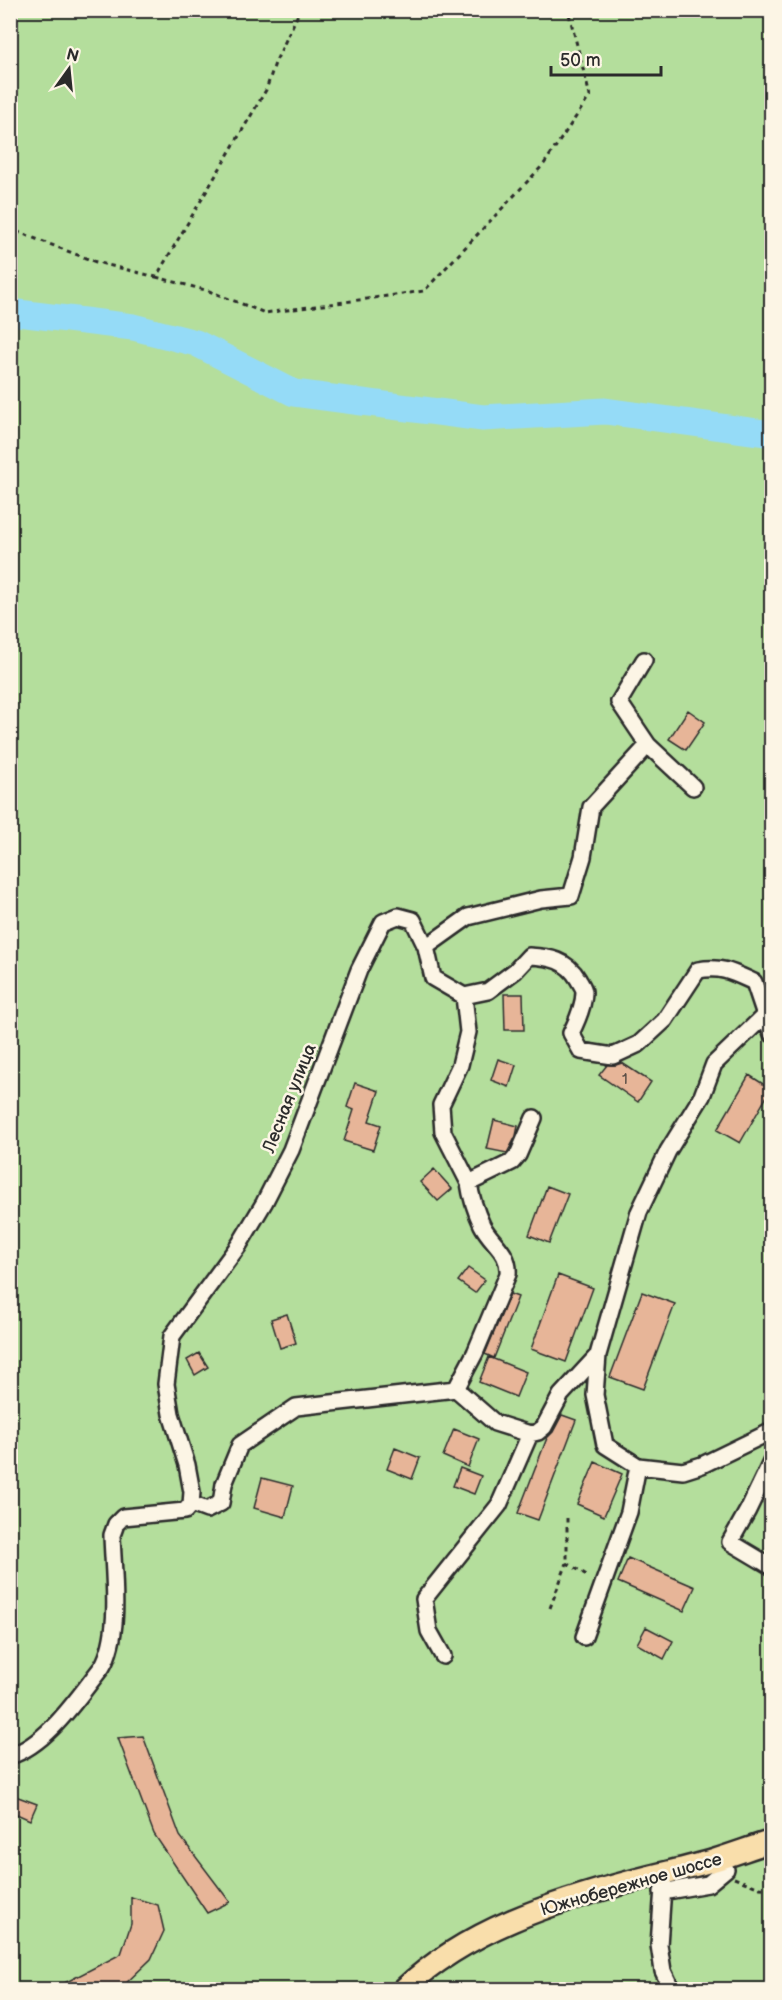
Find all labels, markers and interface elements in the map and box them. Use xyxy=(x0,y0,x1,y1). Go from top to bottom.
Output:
north arrow xyxy=(39,39,99,99)
scale bar xyxy=(551,39,660,77)
text: N xyxy=(64,45,81,67)
text: 50 m xyxy=(560,50,601,71)
street label: Лесная улица xyxy=(258,1040,321,1157)
house number: 1 xyxy=(622,1070,628,1089)
street label: Южнобережное шоссе xyxy=(538,1849,724,1920)

